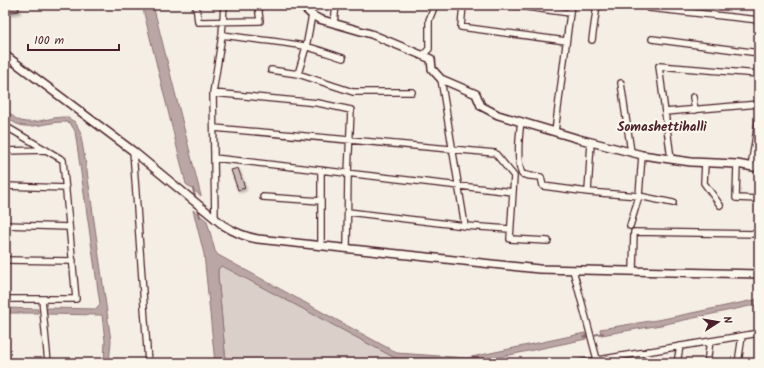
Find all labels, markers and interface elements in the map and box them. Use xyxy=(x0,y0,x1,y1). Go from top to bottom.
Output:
scale bar xyxy=(28,26,119,52)
text: 100 m xyxy=(34,31,65,50)
district label: Somashettihalli xyxy=(617,117,707,138)
north arrow xyxy=(698,302,738,342)
text: N xyxy=(717,315,736,325)

